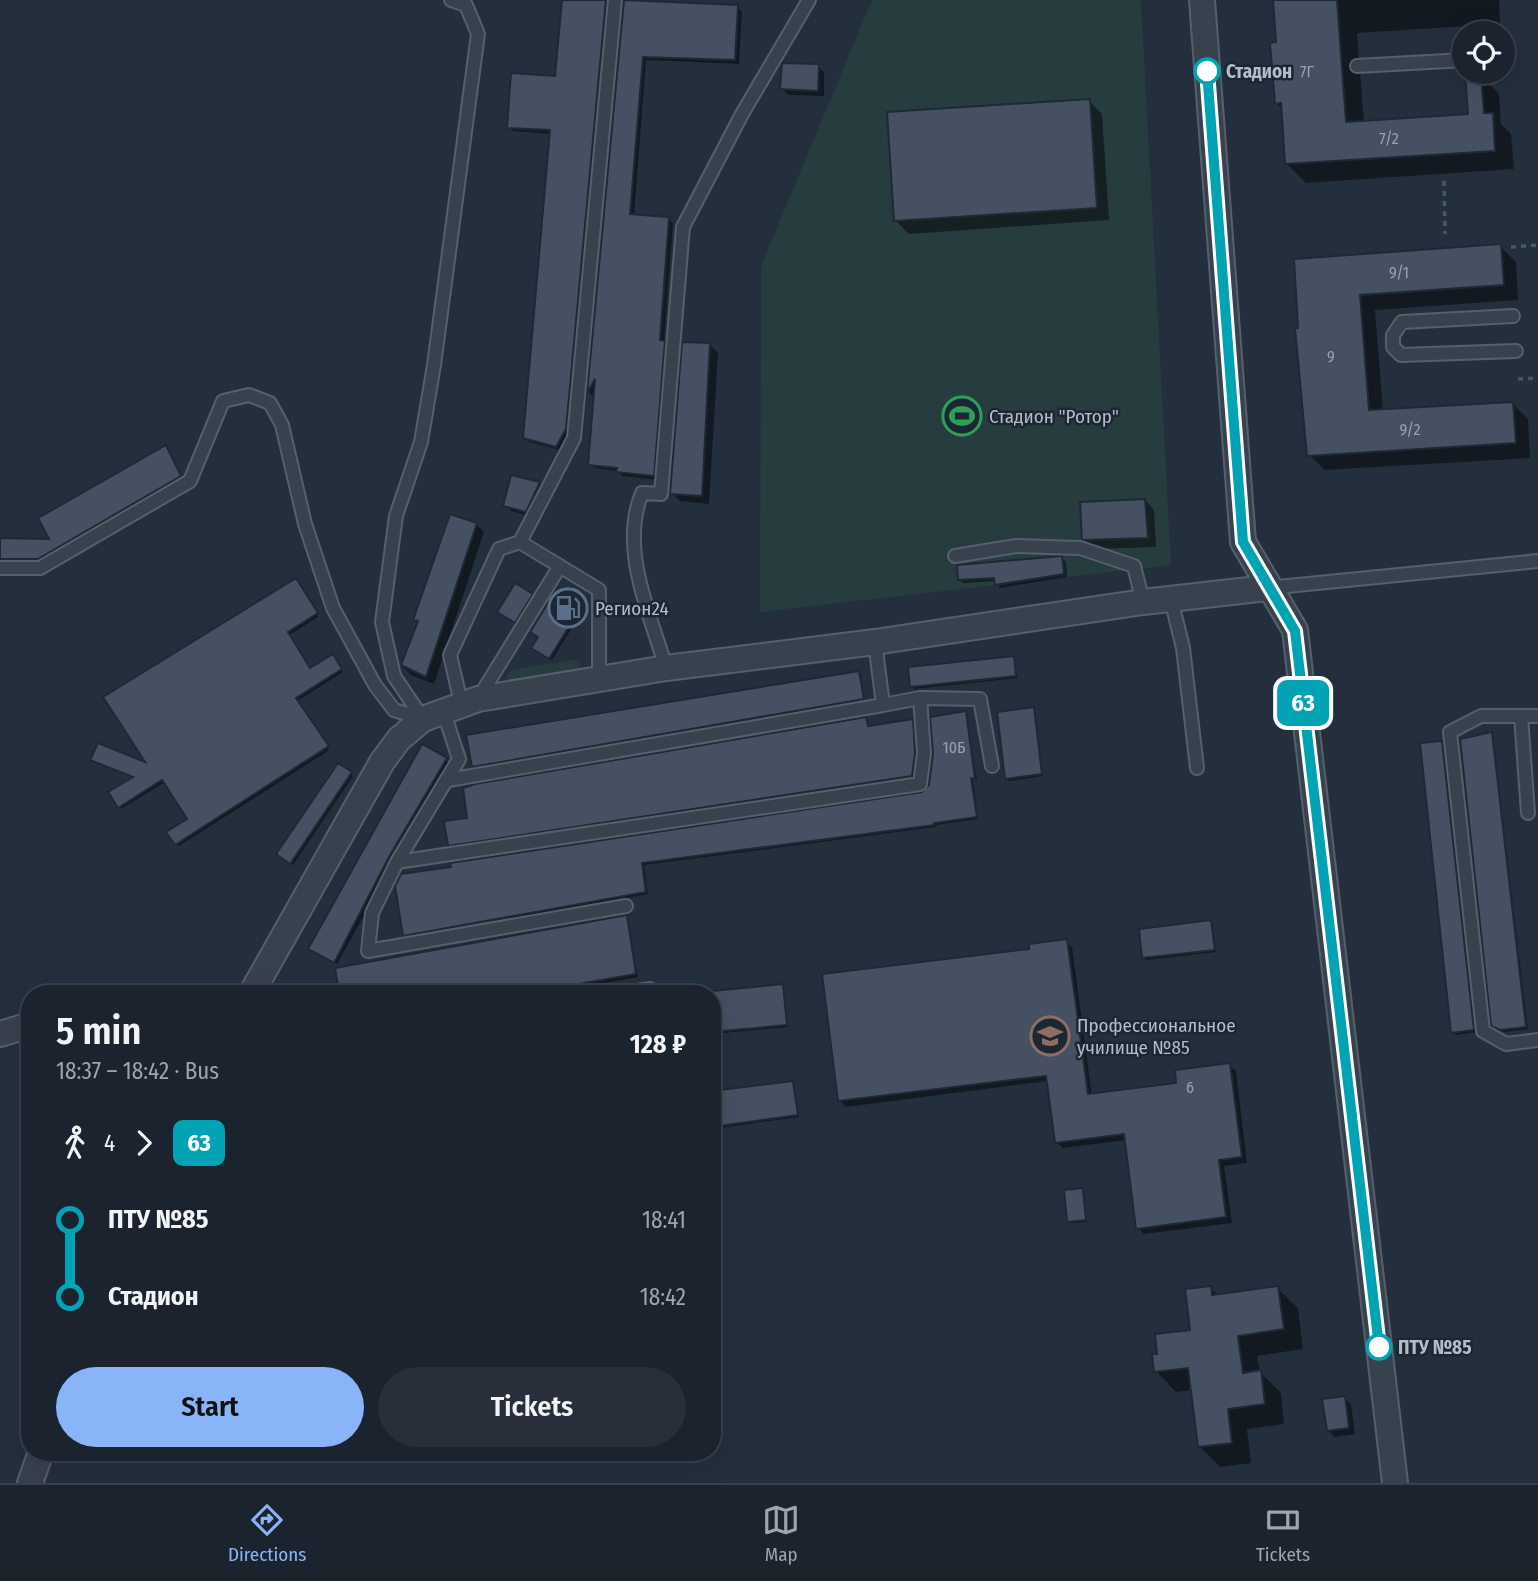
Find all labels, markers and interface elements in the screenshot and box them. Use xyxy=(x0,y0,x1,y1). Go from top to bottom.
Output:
map controls xyxy=(1452,21,1515,84)
button: locate xyxy=(1452,21,1515,84)
marker: Стадион xyxy=(1194,58,1220,84)
place label: Стадион xyxy=(1226,60,1292,83)
house number: 7Г xyxy=(1300,62,1315,81)
house number: 7/2 xyxy=(1379,129,1399,148)
house number: 9/1 xyxy=(1389,263,1409,282)
house number: 9 xyxy=(1327,347,1335,366)
sports icon: Стадион "Ротор" xyxy=(941,395,983,437)
place label: Стадион "Ротор" xyxy=(989,405,1119,428)
house number: 9/2 xyxy=(1399,420,1421,439)
fuel station icon: Регион24 xyxy=(547,587,589,629)
place label: Регион24 xyxy=(595,597,669,620)
line badge: 63 xyxy=(1272,680,1334,726)
text: 63 xyxy=(1291,689,1315,717)
house number: 10Б xyxy=(943,738,965,757)
text: 5 min xyxy=(56,1008,141,1054)
place label: Профессиональное училище №85 xyxy=(1077,1014,1236,1059)
school or university icon: Профессиональное училище №85 xyxy=(1029,1015,1071,1057)
text: 128 ₽ xyxy=(630,1029,686,1060)
text: 18:37 – 18:42 · Bus xyxy=(56,1057,219,1085)
house number: 6 xyxy=(1186,1078,1194,1097)
icon: walk xyxy=(56,1124,94,1162)
icon: forward xyxy=(125,1124,163,1162)
text: 4 xyxy=(104,1129,115,1157)
text: 63 xyxy=(187,1129,211,1157)
text: ПТУ №85 xyxy=(108,1204,209,1235)
text: 18:41 xyxy=(642,1206,686,1234)
text: Стадион xyxy=(108,1281,199,1312)
text: 18:42 xyxy=(640,1283,686,1311)
marker: ПТУ №85 xyxy=(1366,1334,1392,1360)
place label: ПТУ №85 xyxy=(1398,1336,1471,1359)
button: Start xyxy=(56,1367,364,1447)
button: Tickets xyxy=(378,1367,686,1447)
tab: Directions xyxy=(228,1501,306,1566)
tab: Map xyxy=(762,1501,800,1566)
tab: Tickets xyxy=(1256,1501,1310,1566)

